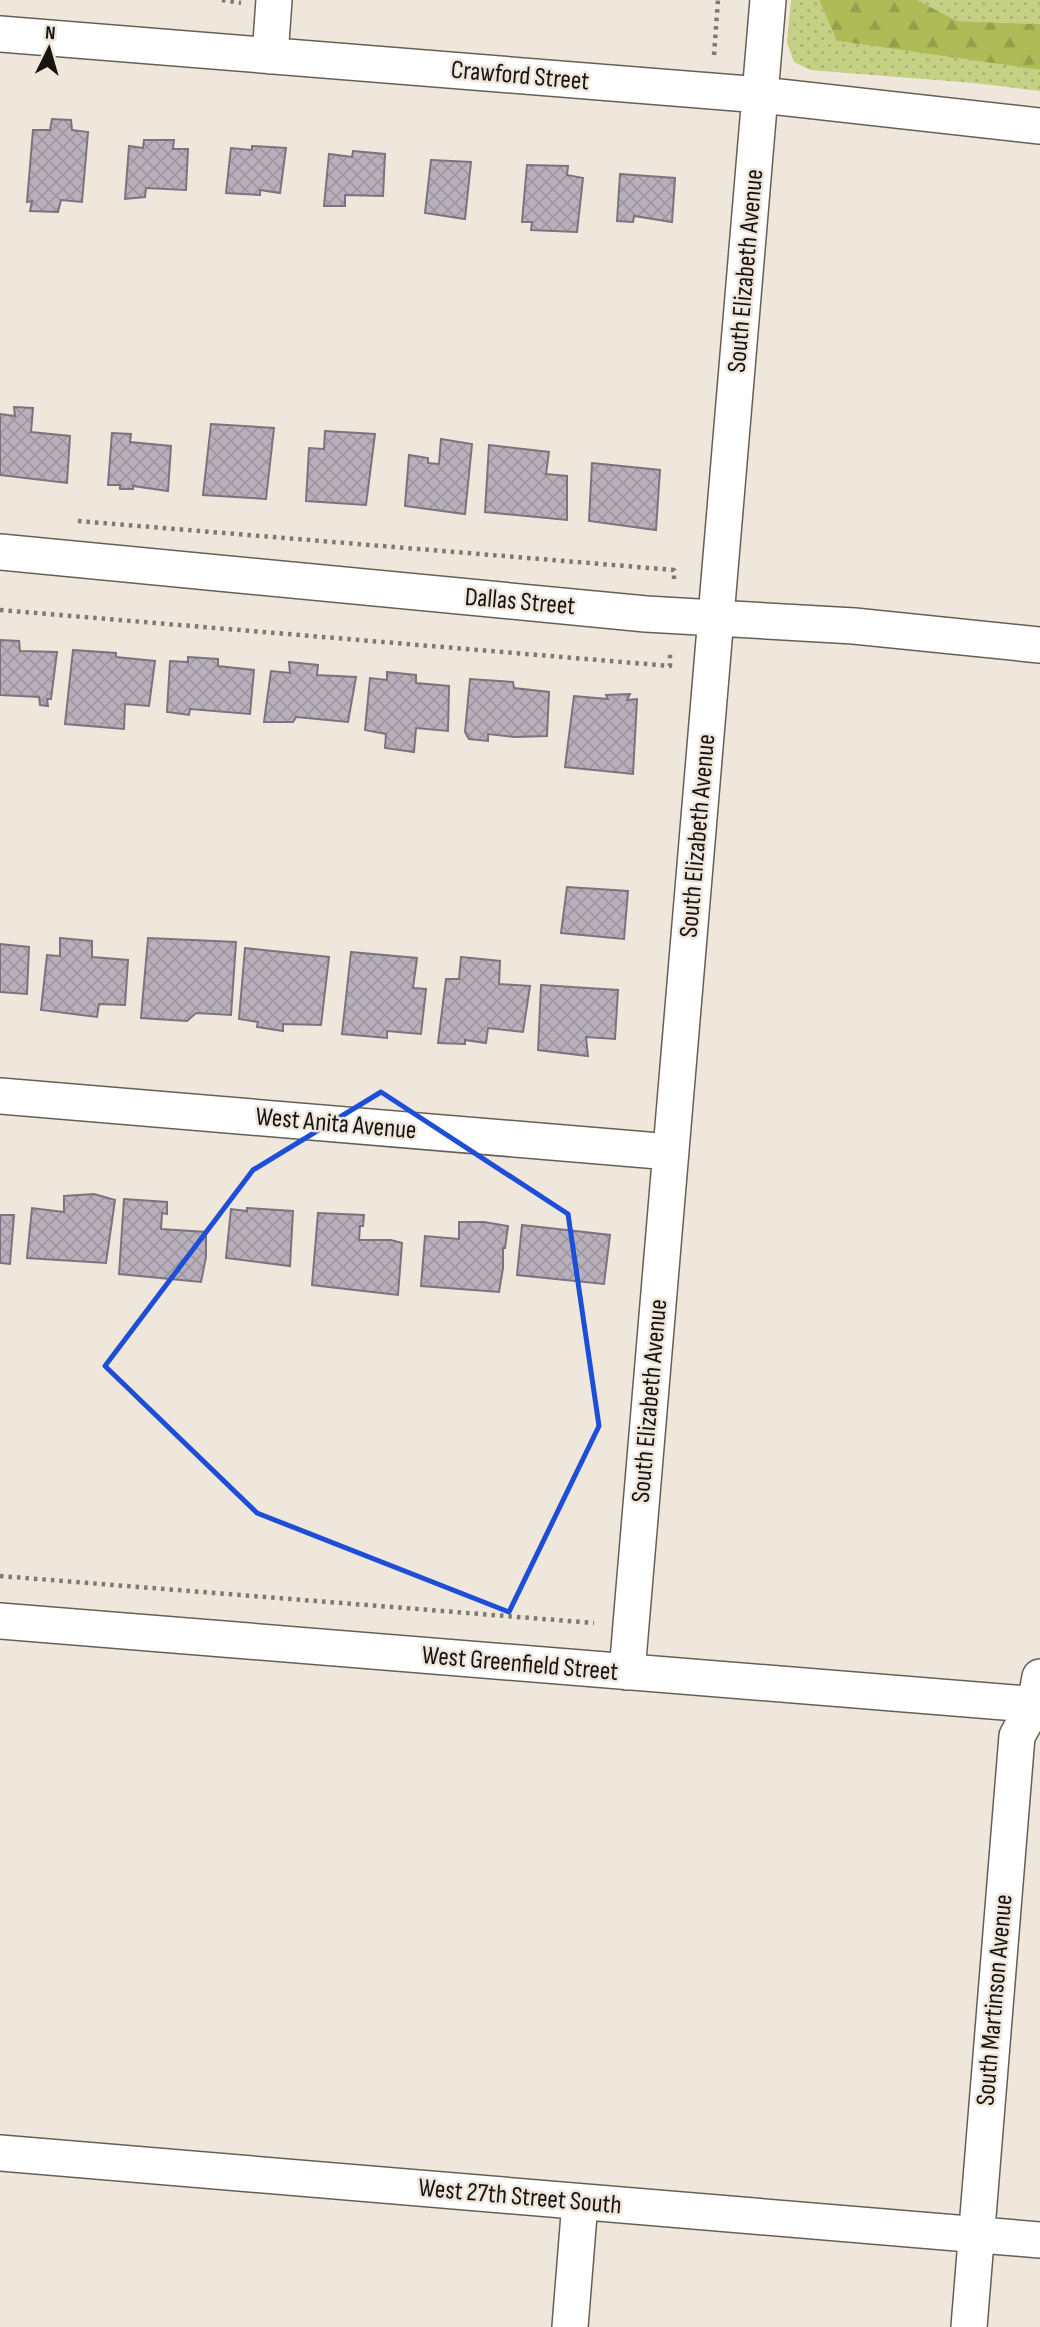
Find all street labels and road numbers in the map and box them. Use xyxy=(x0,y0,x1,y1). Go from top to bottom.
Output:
street label: Crawford Street xyxy=(450,55,590,97)
street label: South Elizabeth Avenue xyxy=(722,168,770,374)
street label: Dallas Street xyxy=(464,582,577,622)
street label: South Elizabeth Avenue xyxy=(674,733,722,939)
street label: West Anita Avenue xyxy=(254,1102,418,1146)
street label: South Elizabeth Avenue xyxy=(626,1298,674,1504)
street label: West Greenfield Street xyxy=(421,1640,620,1688)
street label: South Martinson Avenue xyxy=(970,1893,1020,2107)
street label: West 27th Street South xyxy=(417,2173,623,2221)

